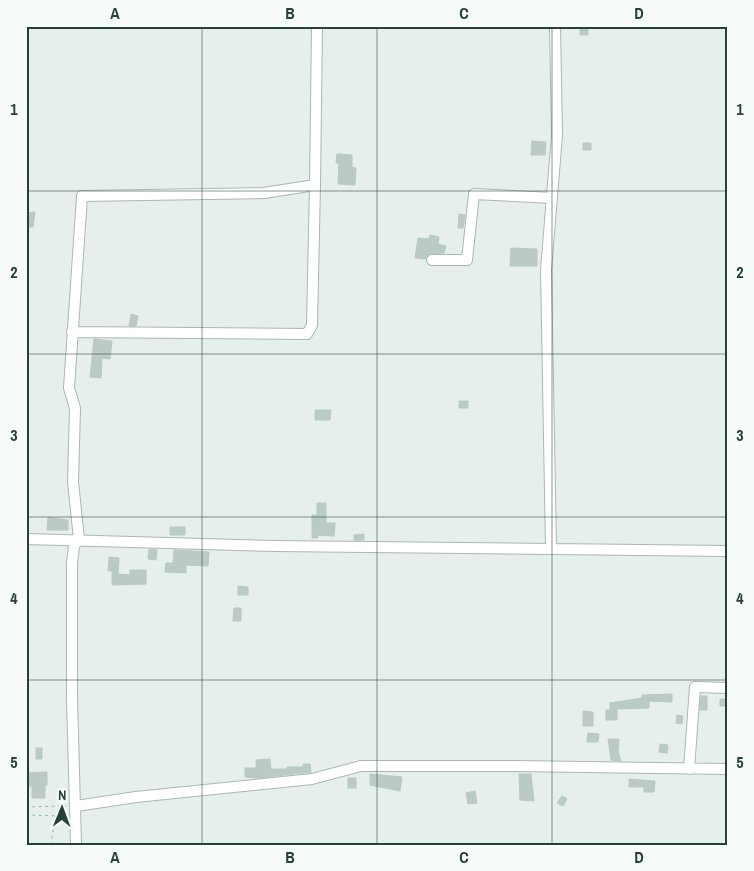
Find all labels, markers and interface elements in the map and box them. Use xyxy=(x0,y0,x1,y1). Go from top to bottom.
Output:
text: A xyxy=(110,2,120,24)
text: B xyxy=(285,2,295,24)
text: C xyxy=(459,2,469,24)
text: D xyxy=(634,2,644,24)
text: 1 xyxy=(10,98,18,120)
text: 1 xyxy=(736,98,744,120)
text: 2 xyxy=(10,261,18,283)
text: 2 xyxy=(736,261,744,283)
text: 3 xyxy=(10,424,18,446)
text: 3 xyxy=(736,424,744,446)
text: 4 xyxy=(10,587,18,609)
text: 4 xyxy=(736,587,744,609)
text: 5 xyxy=(10,751,18,773)
text: 5 xyxy=(736,751,744,773)
north arrow xyxy=(38,784,88,834)
text: N xyxy=(58,786,67,804)
text: A xyxy=(110,846,120,868)
text: B xyxy=(285,846,295,868)
text: C xyxy=(459,846,469,868)
text: D xyxy=(634,846,644,868)

